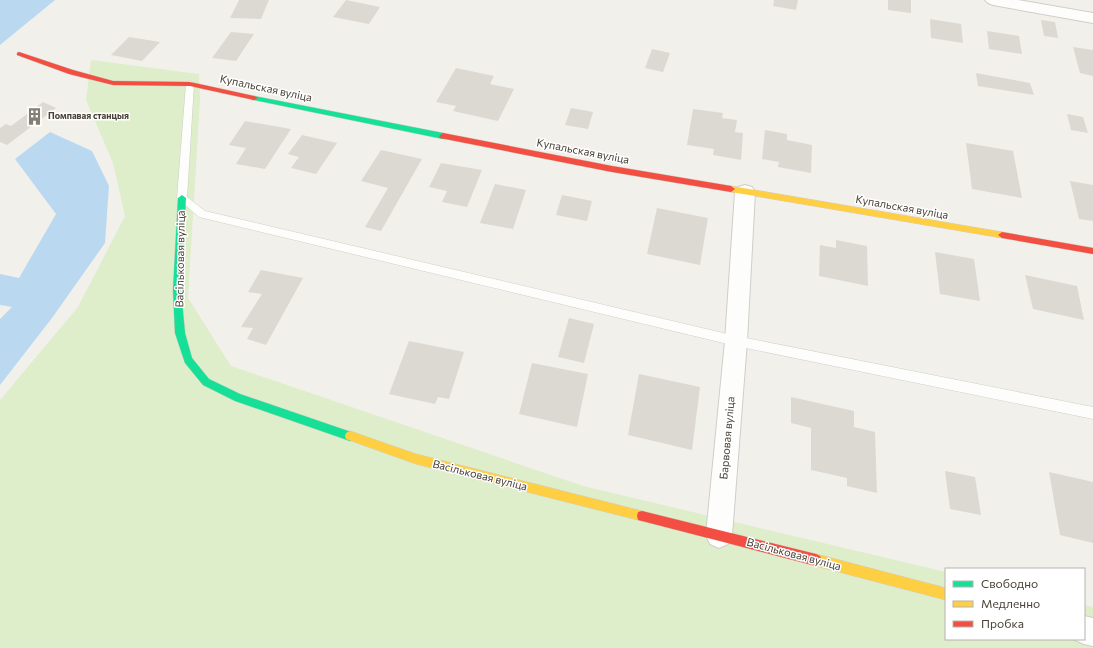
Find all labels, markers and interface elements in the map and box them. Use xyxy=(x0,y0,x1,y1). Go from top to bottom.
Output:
street label: Купальская вуліца xyxy=(219,71,313,104)
building icon: Помпавая станцыя xyxy=(25,106,45,126)
place label: Помпавая станцыя xyxy=(48,110,129,121)
street label: Купальская вуліца xyxy=(536,135,630,166)
street label: Купальская вуліца xyxy=(855,192,950,221)
street label: Васільковая вуліца xyxy=(172,210,187,308)
street label: Барвовая вуліца xyxy=(716,396,737,480)
street label: Васільковая вуліца xyxy=(431,456,529,493)
street label: Васільковая вуліца xyxy=(746,535,843,572)
legend xyxy=(945,568,1085,640)
text: Свободно xyxy=(981,576,1038,590)
text: Медленно xyxy=(981,596,1040,610)
text: Пробка xyxy=(981,616,1024,630)

